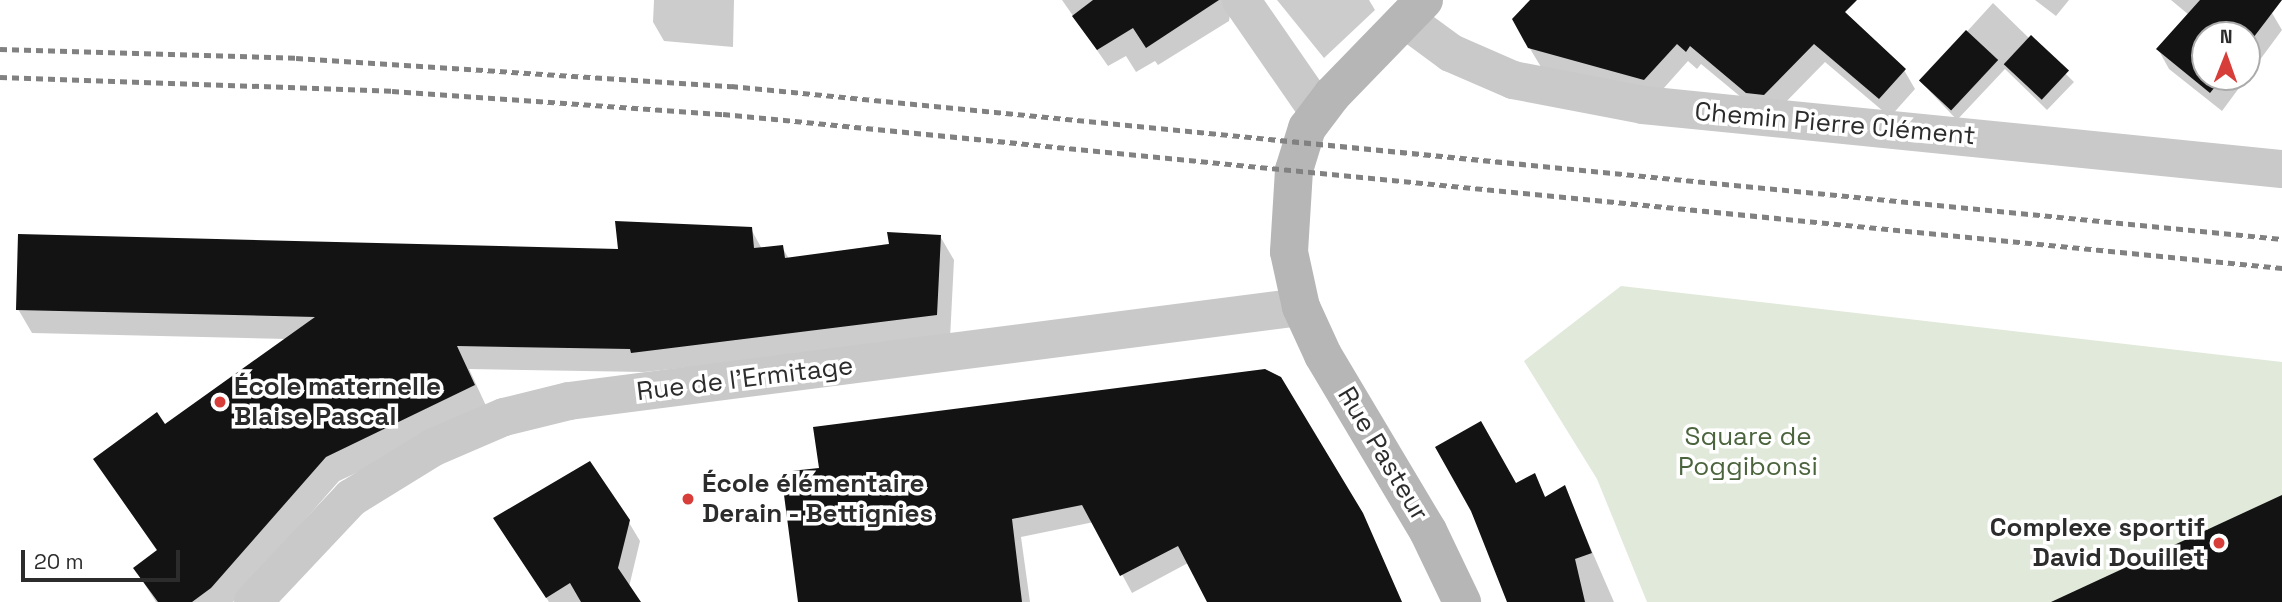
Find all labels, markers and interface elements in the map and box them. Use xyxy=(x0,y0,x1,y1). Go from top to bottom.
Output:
north arrow xyxy=(2191,21,2261,91)
text: N xyxy=(2220,24,2233,49)
street label: Chemin Pierre Clément xyxy=(1693,96,1977,152)
street label: Rue de l'Ermitage xyxy=(635,350,855,408)
place label: École maternelle Blaise Pascal xyxy=(234,371,441,432)
street label: Rue Pasteur xyxy=(1331,381,1435,527)
marker: École maternelle Blaise Pascal xyxy=(212,394,228,410)
park label: Square de Poggibonsi xyxy=(1678,421,1818,482)
place label: École élémentaire Derain - Bettignies xyxy=(702,468,934,530)
marker: École élémentaire Derain - Bettignies xyxy=(680,491,696,507)
place label: Complexe sportif David Douillet xyxy=(1990,512,2205,574)
marker: Complexe sportif David Douillet xyxy=(2211,535,2227,551)
scale bar xyxy=(24,536,184,580)
text: 20 m xyxy=(34,548,84,575)

